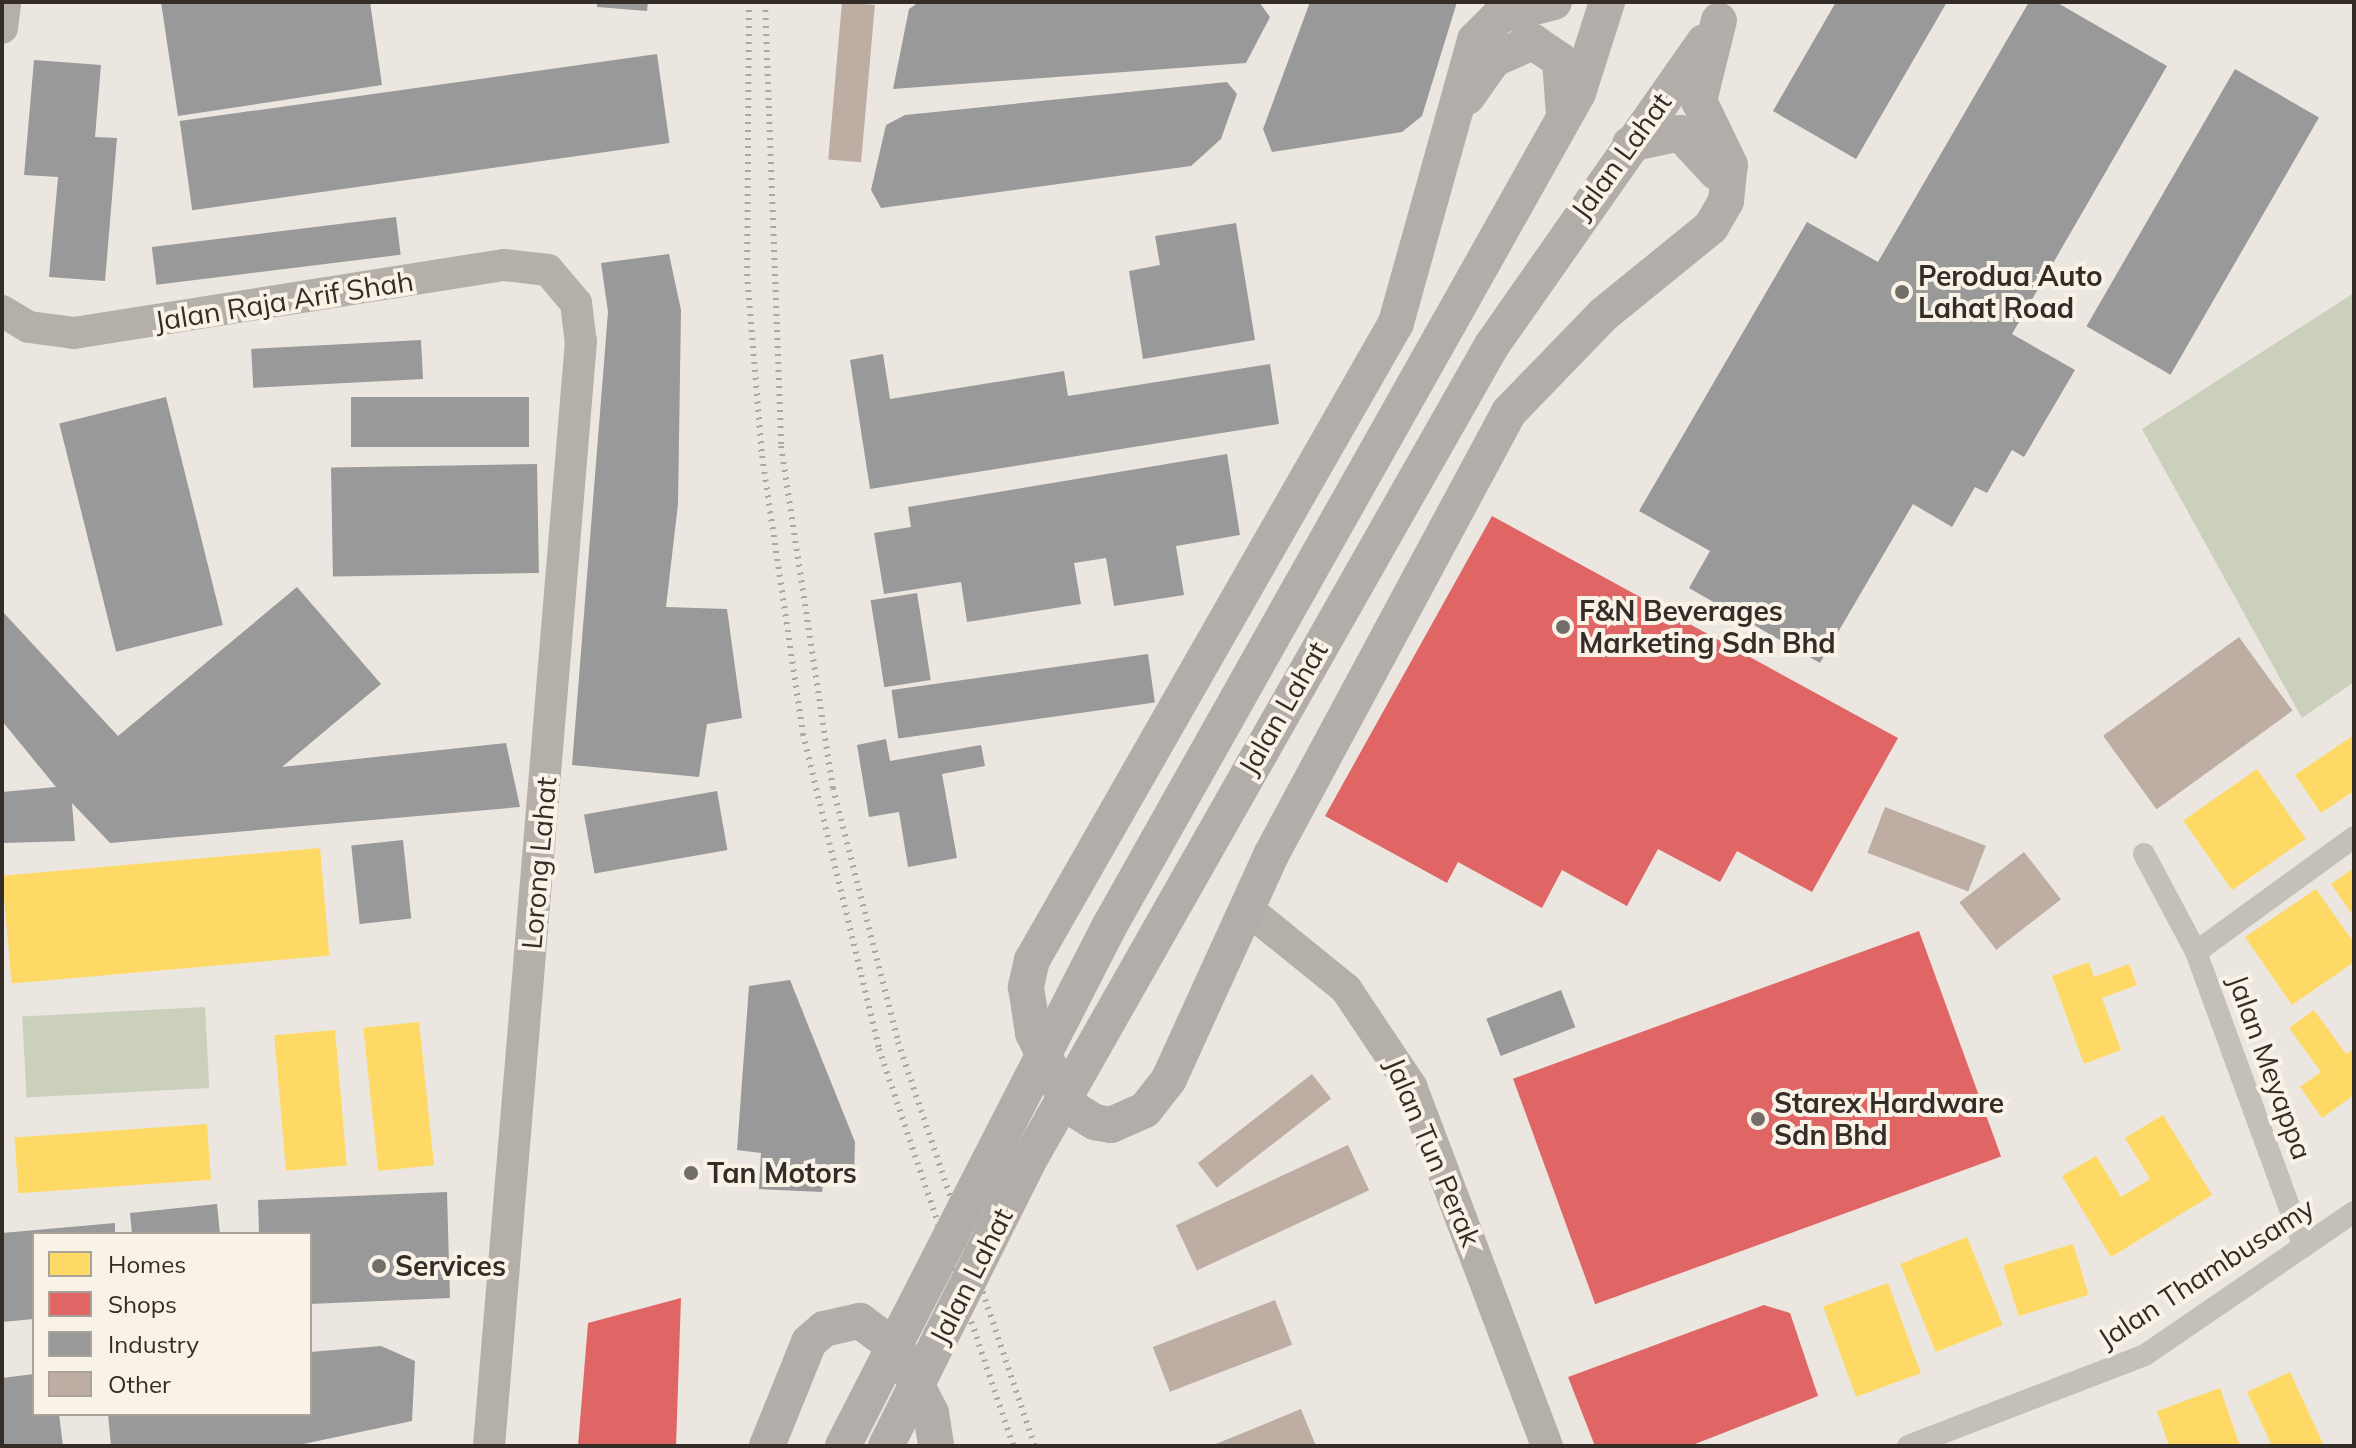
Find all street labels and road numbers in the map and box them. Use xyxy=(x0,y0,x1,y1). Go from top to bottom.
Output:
street label: Jalan Lahat xyxy=(1564,86,1678,226)
street label: Jalan Raja Arif Shah xyxy=(152,264,416,338)
street label: Jalan Lahat xyxy=(1231,635,1335,781)
street label: Lorong Lahat xyxy=(515,775,563,951)
street label: Jalan Meyappa xyxy=(2221,970,2319,1164)
street label: Jalan Tun Perak xyxy=(1378,1052,1488,1252)
street label: Jalan Thambusamy xyxy=(2092,1191,2320,1355)
street label: Jalan Lahat xyxy=(922,1202,1020,1350)

